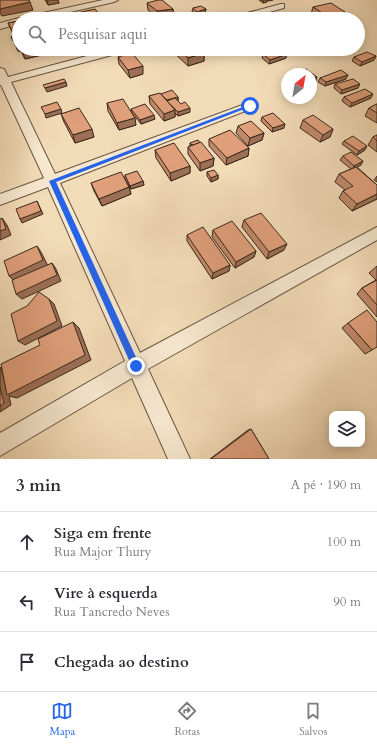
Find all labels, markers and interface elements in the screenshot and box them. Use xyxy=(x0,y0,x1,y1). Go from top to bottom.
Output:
search box xyxy=(12,12,365,56)
icon: search xyxy=(26,23,48,45)
text: Pesquisar aqui xyxy=(58,24,147,44)
north arrow xyxy=(281,68,317,104)
route start xyxy=(241,97,259,115)
route end xyxy=(127,357,145,375)
map controls xyxy=(329,411,365,447)
button: layers xyxy=(329,411,365,447)
text: 3 min xyxy=(16,474,61,497)
text: A pé · 190 m xyxy=(291,476,361,494)
text: Siga em frente xyxy=(54,523,152,543)
icon: ahead xyxy=(16,531,38,553)
text: 100 m xyxy=(327,533,361,551)
text: Rua Major Thury xyxy=(54,543,151,561)
text: Vire à esquerda xyxy=(54,583,158,603)
icon: left xyxy=(16,591,38,613)
text: 90 m xyxy=(333,593,361,611)
text: Rua Tancredo Neves xyxy=(54,603,170,621)
icon: arrive xyxy=(16,651,38,673)
text: Chegada ao destino xyxy=(54,652,189,672)
tab: Mapa xyxy=(50,700,75,739)
tab: Rotas xyxy=(174,700,200,739)
tab: Salvos xyxy=(299,700,327,739)

